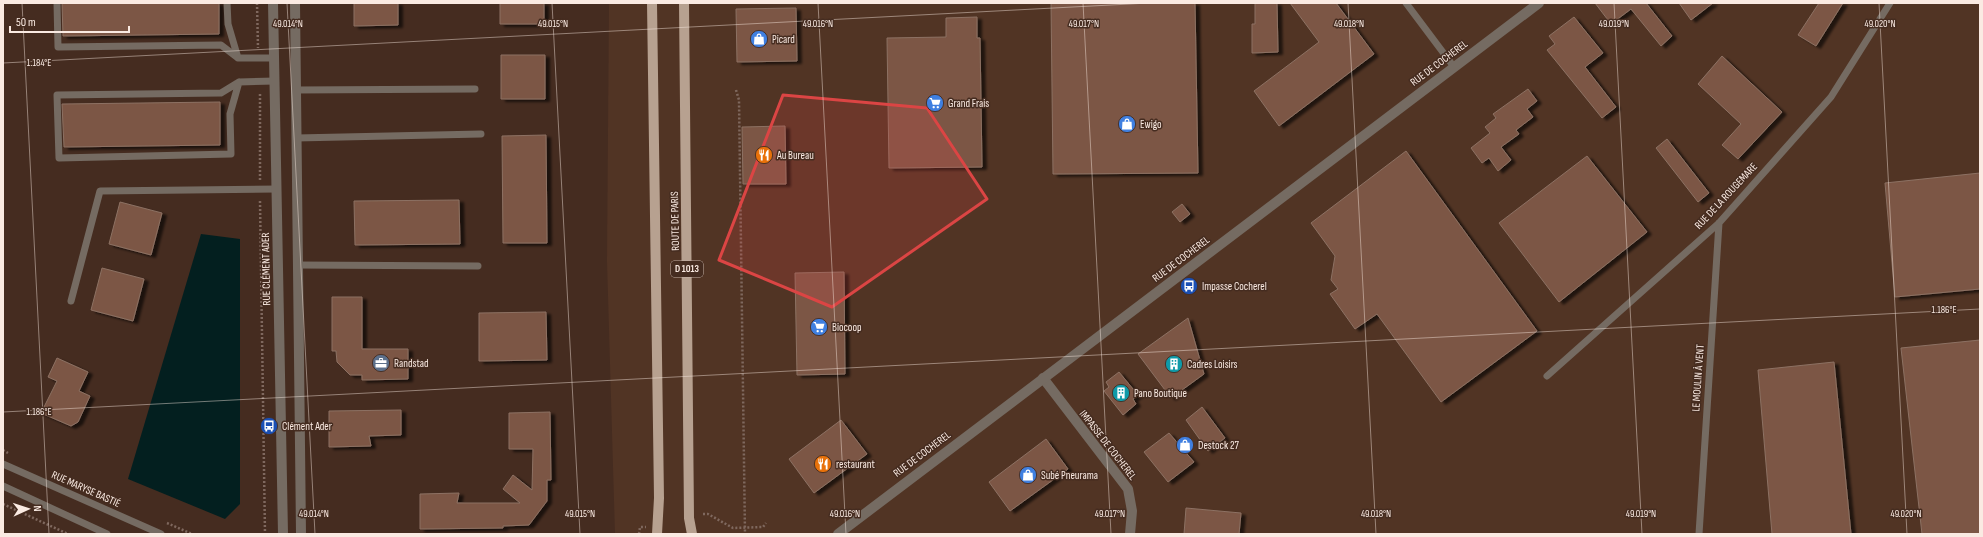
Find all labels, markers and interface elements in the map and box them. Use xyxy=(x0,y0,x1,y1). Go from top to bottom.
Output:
scale bar xyxy=(10,8,129,34)
text: 50 m xyxy=(16,15,36,30)
text: 49.014°N xyxy=(273,18,303,30)
text: 49.015°N xyxy=(538,18,568,30)
text: 49.016°N xyxy=(803,18,833,30)
text: 49.017°N xyxy=(1069,18,1099,30)
text: 49.018°N xyxy=(1334,18,1364,30)
text: 49.019°N xyxy=(1599,18,1629,30)
text: 49.020°N xyxy=(1864,18,1896,30)
shop icon: Picard xyxy=(749,29,769,49)
place label: Picard xyxy=(772,33,795,46)
street label: RUE DE COCHEREL xyxy=(1408,37,1470,89)
text: 1.184°E xyxy=(27,57,51,69)
supermarket icon: Grand Frais xyxy=(925,93,945,113)
place label: Grand Frais xyxy=(948,97,989,110)
shop icon: Ewigo xyxy=(1117,114,1137,134)
place label: Ewigo xyxy=(1140,118,1162,131)
restaurant icon: Au Bureau xyxy=(754,145,774,165)
place label: Au Bureau xyxy=(776,149,814,162)
street label: RUE DE LA ROUGEMARE xyxy=(1692,160,1760,232)
street label: ROUTE DE PARIS xyxy=(668,191,682,251)
street label: RUE CLÉMENT ADER xyxy=(259,232,273,306)
street label: RUE DE COCHEREL xyxy=(1150,233,1212,285)
road number: D 1013 xyxy=(671,261,703,277)
bus stop icon: Impasse Cocherel xyxy=(1179,276,1199,296)
place label: Impasse Cocherel xyxy=(1202,280,1267,293)
text: 1.186°E xyxy=(1931,304,1957,316)
supermarket icon: Biocoop xyxy=(809,317,829,337)
place label: Biocoop xyxy=(832,321,862,334)
street label: LE MOULIN À VENT xyxy=(1689,343,1707,412)
office icon: Randstad xyxy=(371,353,391,373)
building icon: Cadres Loisirs xyxy=(1164,354,1184,374)
place label: Randstad xyxy=(394,357,429,370)
place label: Cadres Loisirs xyxy=(1187,358,1238,371)
building icon: Pano Boutique xyxy=(1111,383,1131,403)
place label: Pano Boutique xyxy=(1134,387,1187,400)
text: 1.186°E xyxy=(26,406,52,418)
street label: IMPASSE DE COCHEREL xyxy=(1077,408,1139,482)
bus stop icon: Clément Ader xyxy=(259,416,279,436)
place label: Clément Ader xyxy=(282,420,332,433)
street label: RUE DE COCHEREL xyxy=(891,428,953,480)
shop icon: Destock 27 xyxy=(1175,435,1195,455)
place label: Destock 27 xyxy=(1198,439,1240,452)
restaurant icon: restaurant xyxy=(813,454,833,474)
place label: restaurant xyxy=(836,458,875,471)
shop icon: Subé Pneurama xyxy=(1018,465,1038,485)
street label: RUE MARYSE BASTIÉ xyxy=(50,468,122,510)
place label: Subé Pneurama xyxy=(1041,469,1098,482)
north arrow xyxy=(8,489,48,529)
text: N xyxy=(31,505,44,512)
text: 49.014°N xyxy=(299,508,329,520)
text: 49.015°N xyxy=(565,508,595,520)
text: 49.016°N xyxy=(830,508,860,520)
text: 49.017°N xyxy=(1095,508,1125,520)
text: 49.018°N xyxy=(1361,508,1391,520)
text: 49.019°N xyxy=(1626,508,1656,520)
text: 49.020°N xyxy=(1890,508,1922,520)

